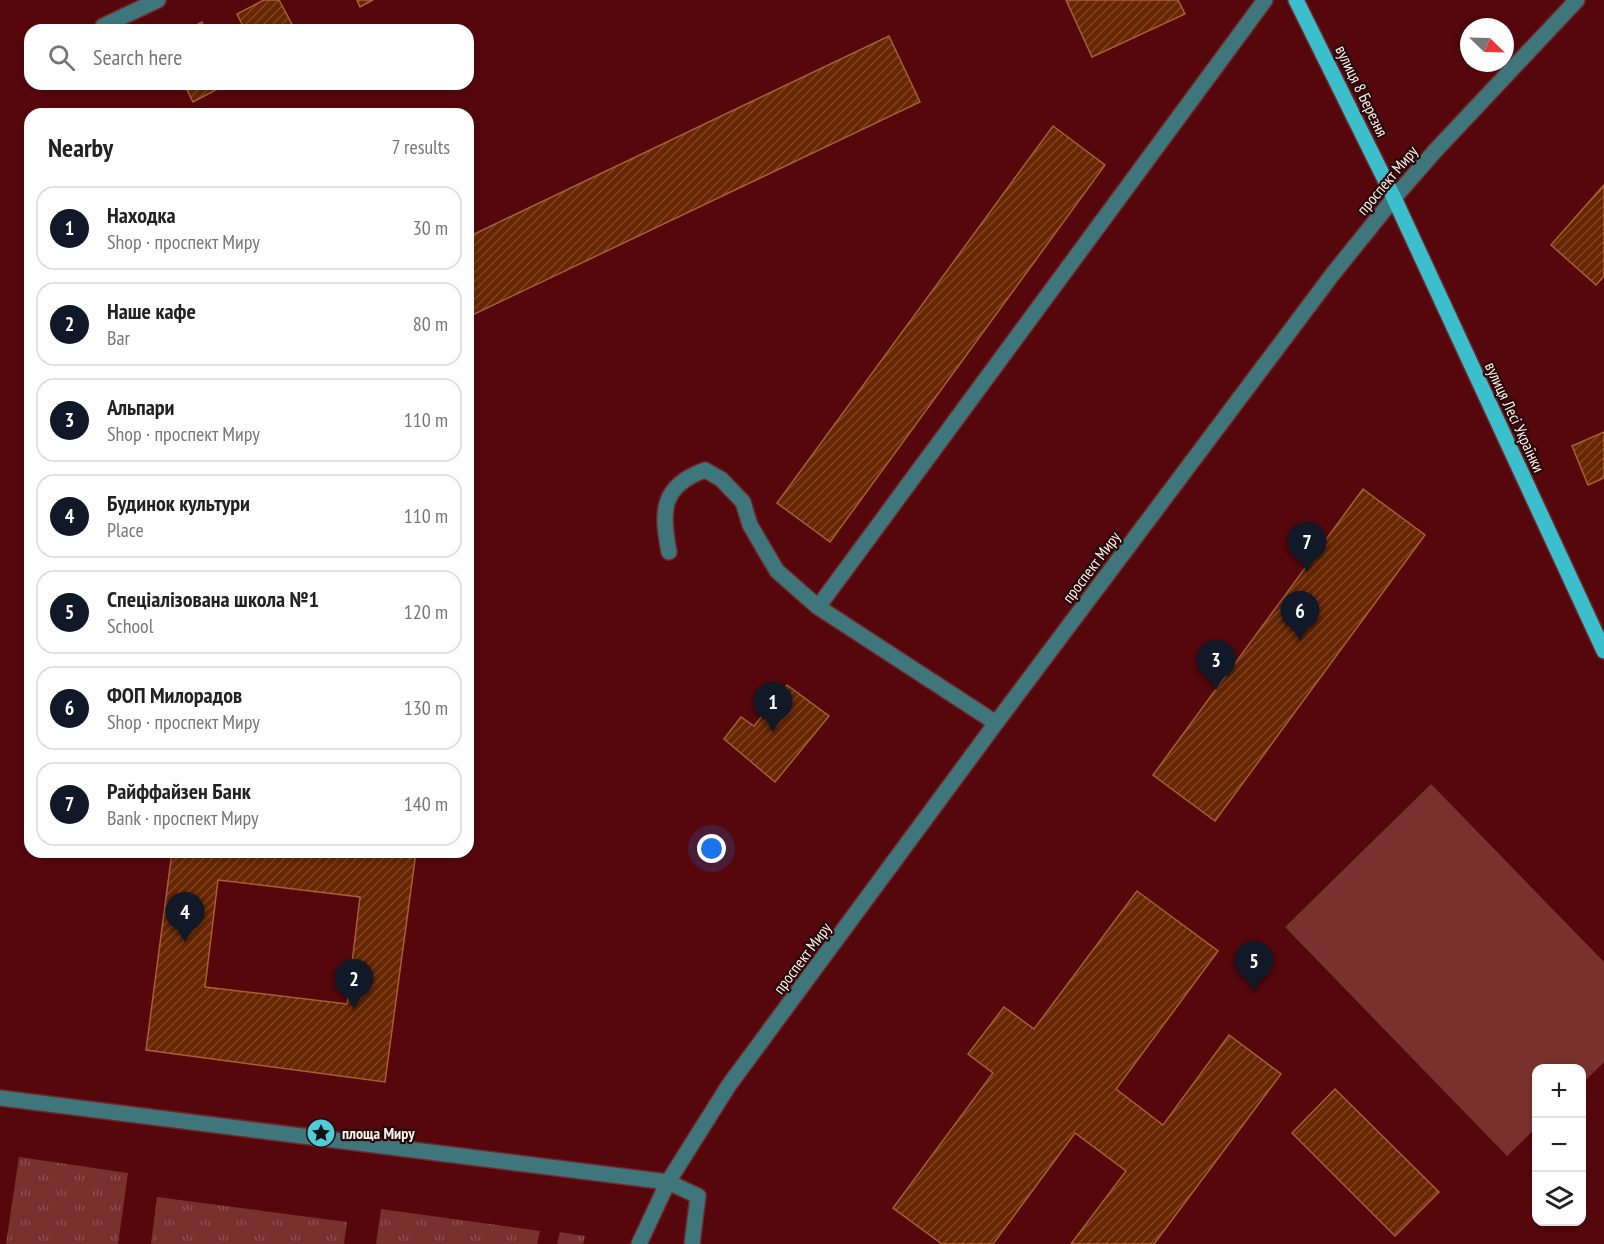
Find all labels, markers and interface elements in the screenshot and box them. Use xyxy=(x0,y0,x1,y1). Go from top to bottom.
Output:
north arrow xyxy=(1460,18,1514,72)
search box xyxy=(24,24,474,90)
icon: search xyxy=(45,41,78,74)
street label: вулиця 8 Березня xyxy=(1331,42,1393,140)
text: Search here xyxy=(93,43,182,71)
text: Nearby xyxy=(48,131,113,164)
text: 7 results xyxy=(392,134,450,160)
street label: проспект Миру xyxy=(1352,141,1422,219)
text: Находка xyxy=(107,201,176,229)
text: 1 xyxy=(65,215,74,241)
text: 30 m xyxy=(413,215,448,241)
text: Shop · проспект Миру xyxy=(107,229,260,255)
text: Наше кафе xyxy=(107,297,196,325)
text: 2 xyxy=(65,311,74,337)
text: 80 m xyxy=(413,311,448,337)
text: Bar xyxy=(107,325,130,351)
street label: вулиця Лесі Українки xyxy=(1481,359,1549,475)
text: Альпари xyxy=(107,393,175,421)
text: 3 xyxy=(65,407,74,433)
text: 110 m xyxy=(404,407,448,433)
text: Shop · проспект Миру xyxy=(107,421,260,447)
text: Будинок культури xyxy=(107,489,250,517)
text: 4 xyxy=(65,503,74,529)
text: 110 m xyxy=(404,503,448,529)
text: Place xyxy=(107,517,144,543)
pin: 7 xyxy=(1288,522,1326,572)
street label: проспект Миру xyxy=(1058,527,1124,607)
text: Спеціалізована школа №1 xyxy=(107,585,319,613)
pin: 6 xyxy=(1280,592,1320,641)
text: 5 xyxy=(65,599,74,625)
text: 120 m xyxy=(404,599,448,625)
text: School xyxy=(107,613,153,639)
pin: 3 xyxy=(1196,640,1236,690)
text: ФОП Милорадов xyxy=(107,681,242,709)
pin: 1 xyxy=(754,682,792,732)
text: 6 xyxy=(65,695,74,721)
text: 130 m xyxy=(404,695,448,721)
text: Shop · проспект Миру xyxy=(107,709,260,735)
text: Райффайзен Банк xyxy=(107,777,251,805)
text: 7 xyxy=(65,791,74,817)
text: 140 m xyxy=(404,791,448,817)
text: Bank · проспект Миру xyxy=(107,805,259,831)
your location xyxy=(697,834,726,863)
pin: 4 xyxy=(166,892,204,942)
street label: проспект Миру xyxy=(769,918,835,998)
pin: 5 xyxy=(1234,942,1274,991)
pin: 2 xyxy=(334,960,374,1009)
map controls xyxy=(1532,1064,1586,1226)
button: + xyxy=(1532,1064,1586,1118)
place icon: площа Миру xyxy=(305,1117,337,1149)
button: − xyxy=(1532,1118,1586,1172)
place label: площа Миру xyxy=(342,1123,415,1143)
button: layers xyxy=(1532,1172,1586,1226)

